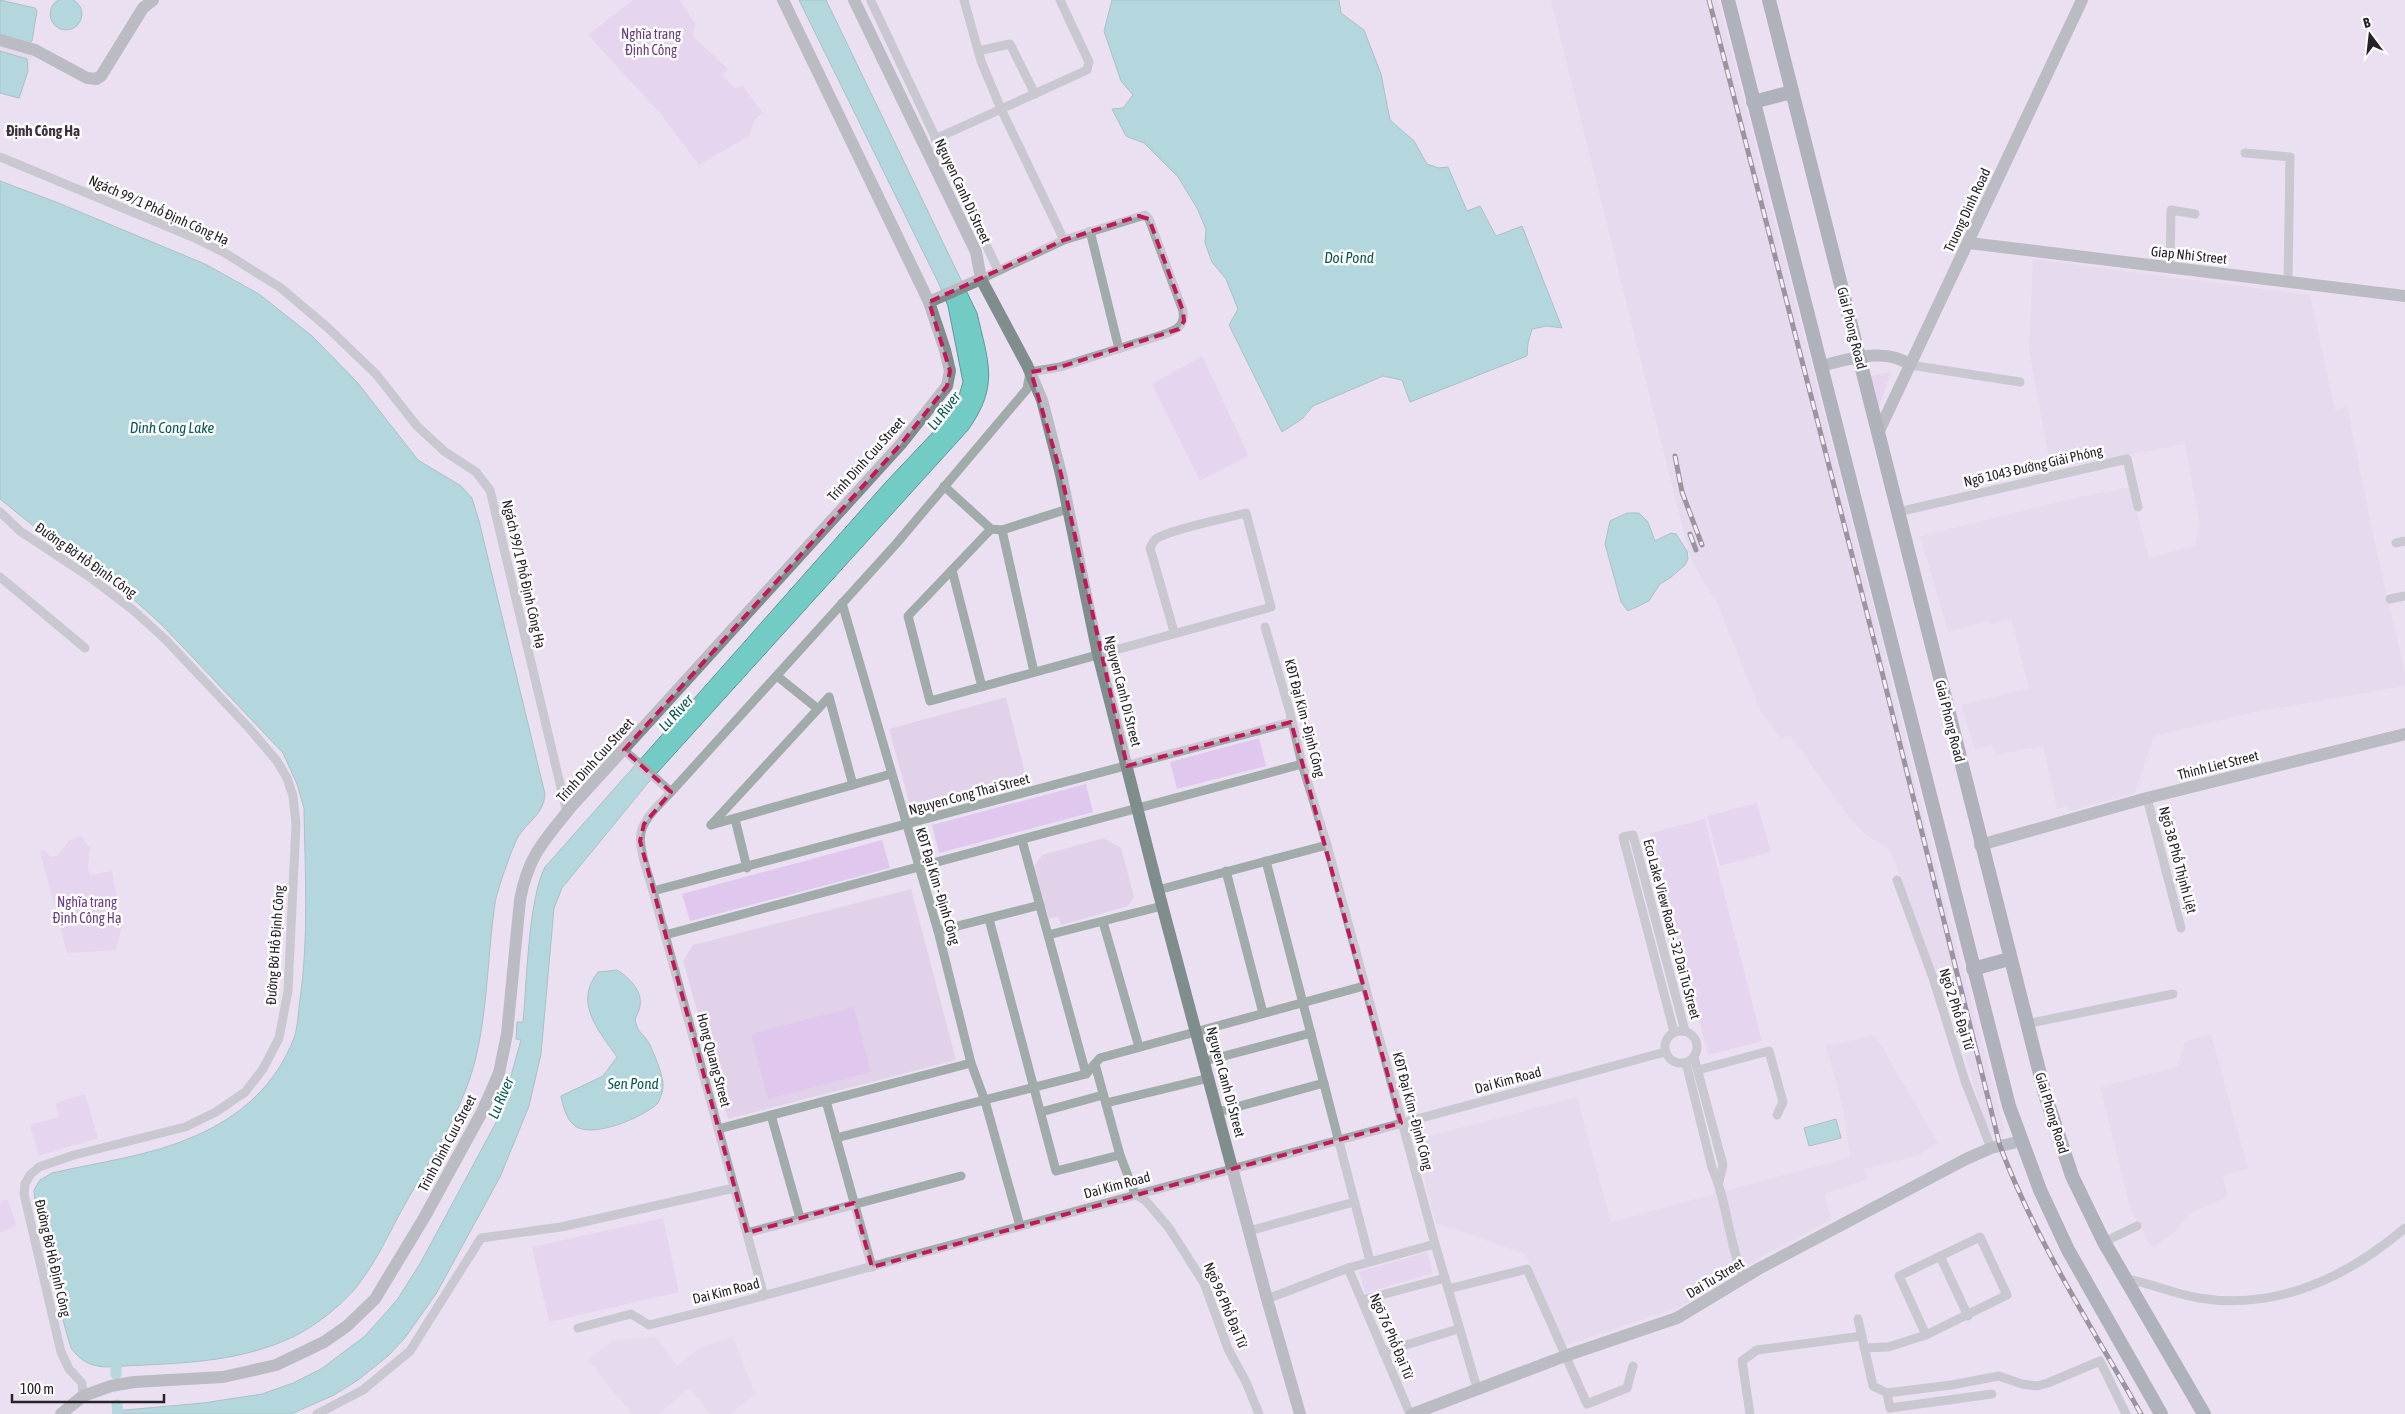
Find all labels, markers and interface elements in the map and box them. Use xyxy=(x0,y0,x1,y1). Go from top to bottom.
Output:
north arrow xyxy=(2345,10,2395,60)
text: B xyxy=(2361,14,2372,31)
park label: Nghĩa trang Định Công xyxy=(621,26,681,58)
district label: Định Công Hạ xyxy=(6,122,80,139)
street label: Nguyen Canh Di Street xyxy=(932,136,994,246)
street label: Truong Dinh Road xyxy=(1941,165,1993,255)
street label: Ngách 99/1 Phố Định Công Hạ xyxy=(86,171,232,248)
street label: Giap Nhi Street xyxy=(2150,243,2228,267)
water label: Doi Pond xyxy=(1324,249,1374,266)
street label: Giai Phong Road xyxy=(1834,285,1870,371)
water label: Lu River xyxy=(924,388,964,433)
street label: Trinh Dinh Cuu Street xyxy=(824,414,908,504)
water label: Dinh Cong Lake xyxy=(130,419,214,436)
street label: Ngõ 1043 Đường Giải Phóng xyxy=(1962,442,2104,490)
street label: Ngách 99/1 Phố Định Công Hạ xyxy=(499,498,550,650)
street label: Đường Bờ Hồ Định Công xyxy=(32,518,140,601)
street label: Nguyen Canh Di Street xyxy=(1101,634,1145,748)
street label: KĐT Đại Kim - Định Công xyxy=(1282,657,1328,779)
street label: Giai Phong Road xyxy=(1932,678,1968,764)
water label: Lu River xyxy=(655,690,697,734)
street label: Trinh Dinh Cuu Street xyxy=(553,715,637,805)
street label: Thinh Liet Street xyxy=(2176,747,2260,783)
street label: Nguyen Cong Thai Street xyxy=(907,770,1031,818)
street label: Ngõ 38 Phố Thįnh Liệt xyxy=(2156,804,2201,915)
street label: KĐT Đại Kim - Định Công xyxy=(913,825,963,947)
street label: Eco Lake View Road - 32 Dai Tu Street xyxy=(1640,837,1704,1021)
street label: Đường Bờ Hồ Định Công xyxy=(262,885,287,1005)
park label: Nghĩa trang Định Công Hạ xyxy=(53,894,121,926)
street label: Ngõ 2 Phố Đại Từ xyxy=(1936,966,1979,1052)
street label: Hong Quang Street xyxy=(694,1011,734,1109)
street label: Nguyen Canh Di Street xyxy=(1204,1025,1248,1139)
street label: KĐT Đại Kim - Định Công xyxy=(1390,1050,1436,1172)
street label: Dai Kim Road xyxy=(1473,1063,1543,1097)
street label: Giai Phong Road xyxy=(2032,1071,2072,1155)
water label: Lu River xyxy=(484,1074,517,1121)
water label: Sen Pond xyxy=(606,1075,659,1092)
street label: Trinh Dinh Cuu Street xyxy=(415,1092,479,1194)
street label: Dai Kim Road xyxy=(1082,1168,1152,1202)
street label: Đường Bờ Hồ Định Công xyxy=(32,1198,75,1318)
street label: Dai Tu Street xyxy=(1683,1255,1747,1301)
street label: Ngõ 96 Phố Đại Từ xyxy=(1201,1259,1252,1350)
street label: Dai Kim Road xyxy=(691,1275,761,1307)
street label: Ngõ 76 Phố Đại Từ xyxy=(1367,1290,1418,1381)
scale bar xyxy=(12,1372,165,1404)
text: 100 m xyxy=(20,1380,54,1397)

